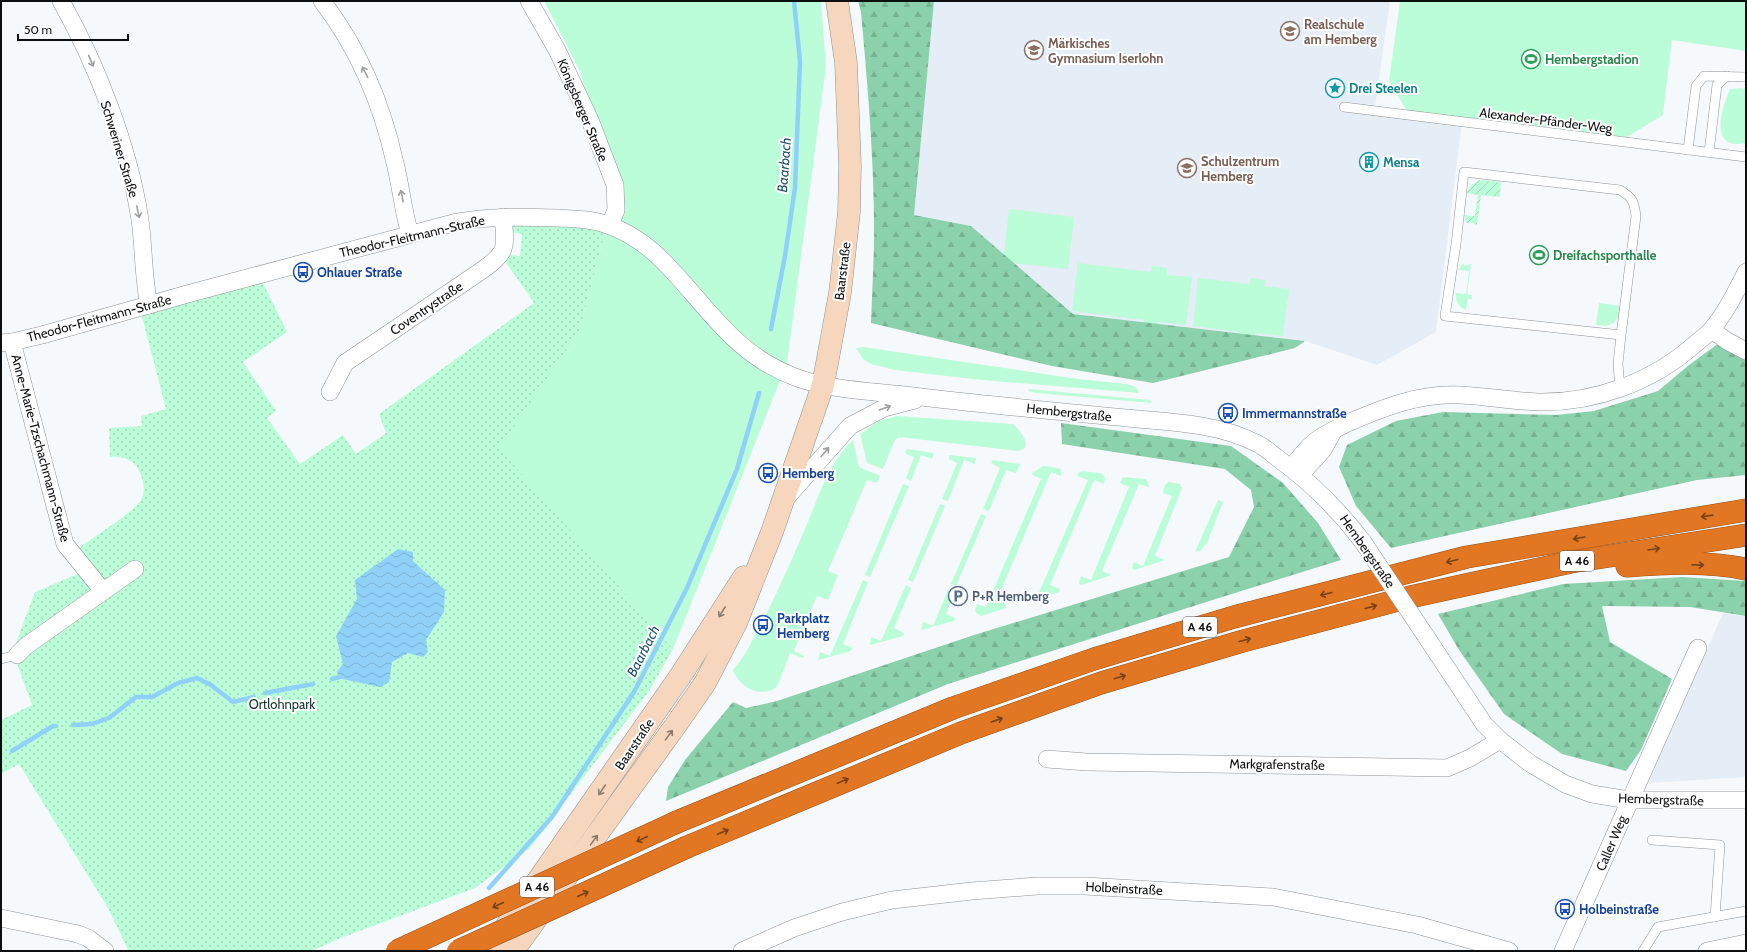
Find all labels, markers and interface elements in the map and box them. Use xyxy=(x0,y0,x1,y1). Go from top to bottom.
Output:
scale bar xyxy=(18,16,128,42)
place label: Realschule am Hemberg xyxy=(1304,16,1377,47)
school or university icon: Realschule am Hemberg xyxy=(1279,20,1301,42)
text: 50 m xyxy=(24,22,52,37)
place label: Märkisches Gymnasium Iserlohn xyxy=(1048,35,1164,66)
school or university icon: Märkisches Gymnasium Iserlohn xyxy=(1023,39,1045,61)
sports icon: Hembergstadion xyxy=(1520,48,1542,70)
place label: Hembergstadion xyxy=(1545,51,1639,67)
one-way arrow xyxy=(88,54,96,66)
street label: Königsberger Straße xyxy=(554,56,612,164)
one-way arrow xyxy=(361,66,368,78)
place icon: Drei Steelen xyxy=(1324,77,1346,99)
place label: Drei Steelen xyxy=(1349,80,1418,96)
street label: Schweriner Straße xyxy=(98,99,142,200)
street label: Alexander-Pfänder-Weg xyxy=(1479,104,1614,136)
water label: Baarbach xyxy=(773,137,795,193)
building icon: Mensa xyxy=(1358,151,1380,173)
place label: Schulzentrum Hemberg xyxy=(1201,153,1279,184)
place label: Mensa xyxy=(1383,154,1420,170)
school or university icon: Schulzentrum Hemberg xyxy=(1176,157,1198,179)
one-way arrow xyxy=(397,190,405,203)
one-way arrow xyxy=(134,205,142,218)
street label: Theodor-Fleitmann-Straße xyxy=(338,211,487,261)
street label: Baarstraße xyxy=(830,241,854,301)
sports icon: Dreifachsporthalle xyxy=(1528,244,1550,266)
place label: Dreifachsporthalle xyxy=(1553,247,1657,263)
bus stop icon: Ohlauer Straße xyxy=(292,261,314,283)
place label: Ohlauer Straße xyxy=(317,264,403,280)
street label: Coventrystraße xyxy=(387,278,466,338)
street label: Theodor-Fleitmann-Straße xyxy=(25,291,173,345)
street label: Anne-Marie-Tzschachmann-Straße xyxy=(8,352,74,544)
street label: Hembergstraße xyxy=(1026,400,1113,424)
bus stop icon: Immermannstraße xyxy=(1217,402,1239,424)
one-way arrow xyxy=(878,404,890,412)
place label: Immermannstraße xyxy=(1242,405,1347,421)
one-way arrow xyxy=(821,447,830,458)
bus stop icon: Hemberg xyxy=(757,462,779,484)
place label: Hemberg xyxy=(782,465,835,481)
street label: Hembergstraße xyxy=(1337,511,1399,591)
one-way arrow xyxy=(1701,512,1714,520)
one-way arrow xyxy=(1573,534,1586,542)
one-way arrow xyxy=(1647,545,1660,553)
road number: A 46 xyxy=(1560,551,1594,571)
one-way arrow xyxy=(1445,558,1458,566)
one-way arrow xyxy=(1691,561,1704,568)
parking icon: P+R Hemberg xyxy=(947,585,969,607)
place label: P+R Hemberg xyxy=(972,588,1049,604)
one-way arrow xyxy=(1319,590,1332,598)
one-way arrow xyxy=(1364,603,1377,611)
one-way arrow xyxy=(718,606,726,617)
place label: Parkplatz Hemberg xyxy=(777,610,830,641)
bus stop icon: Parkplatz Hemberg xyxy=(752,614,774,636)
road number: A 46 xyxy=(1183,617,1217,637)
water label: Baarbach xyxy=(622,622,664,680)
one-way arrow xyxy=(1238,636,1251,644)
one-way arrow xyxy=(1114,673,1127,680)
park label: Ortlohnpark xyxy=(249,696,315,712)
street label: Baarstraße xyxy=(611,715,657,773)
one-way arrow xyxy=(991,715,1003,723)
one-way arrow xyxy=(665,729,673,740)
street label: Markgrafenstraße xyxy=(1229,755,1325,773)
one-way arrow xyxy=(837,777,849,785)
one-way arrow xyxy=(598,784,606,795)
street label: Hembergstraße xyxy=(1618,790,1704,808)
street label: Caller Weg xyxy=(1592,812,1630,873)
one-way arrow xyxy=(717,827,729,835)
one-way arrow xyxy=(589,835,598,846)
one-way arrow xyxy=(636,836,648,843)
road number: A 46 xyxy=(520,877,554,897)
street label: Holbeinstraße xyxy=(1085,878,1163,898)
one-way arrow xyxy=(576,890,588,897)
bus stop icon: Holbeinstraße xyxy=(1554,898,1576,920)
place label: Holbeinstraße xyxy=(1579,901,1659,917)
one-way arrow xyxy=(492,902,504,909)

